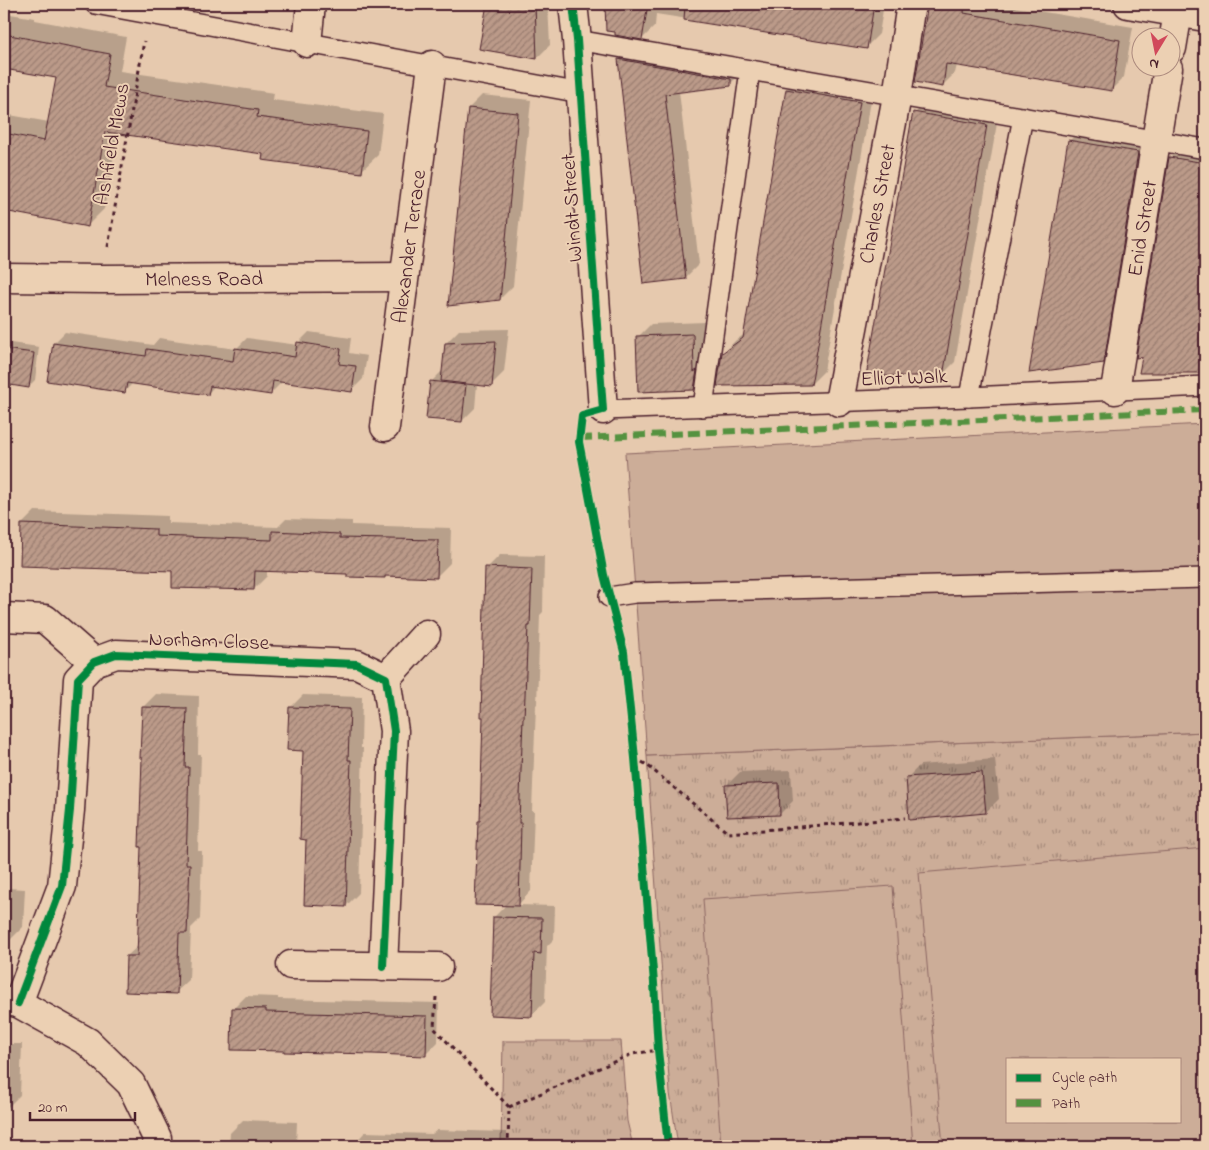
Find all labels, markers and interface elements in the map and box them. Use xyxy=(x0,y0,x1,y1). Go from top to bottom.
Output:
north arrow xyxy=(1132,28,1182,78)
text: N xyxy=(1148,52,1160,74)
street label: Ashfield Mews xyxy=(87,81,138,208)
street label: Charles Street xyxy=(853,142,905,266)
street label: Windt Street xyxy=(554,153,592,263)
street label: Alexander Terrace xyxy=(386,168,435,325)
street label: Enid Street xyxy=(1121,178,1166,279)
street label: Melness Road xyxy=(145,265,263,296)
street label: Elliot Walk xyxy=(860,362,949,396)
street label: Norham Close xyxy=(148,625,270,659)
legend xyxy=(1006,1058,1182,1122)
text: Cycle path xyxy=(1052,1067,1117,1090)
scale bar xyxy=(30,1090,135,1122)
text: Path xyxy=(1052,1093,1080,1115)
text: 20 m xyxy=(38,1097,68,1119)

